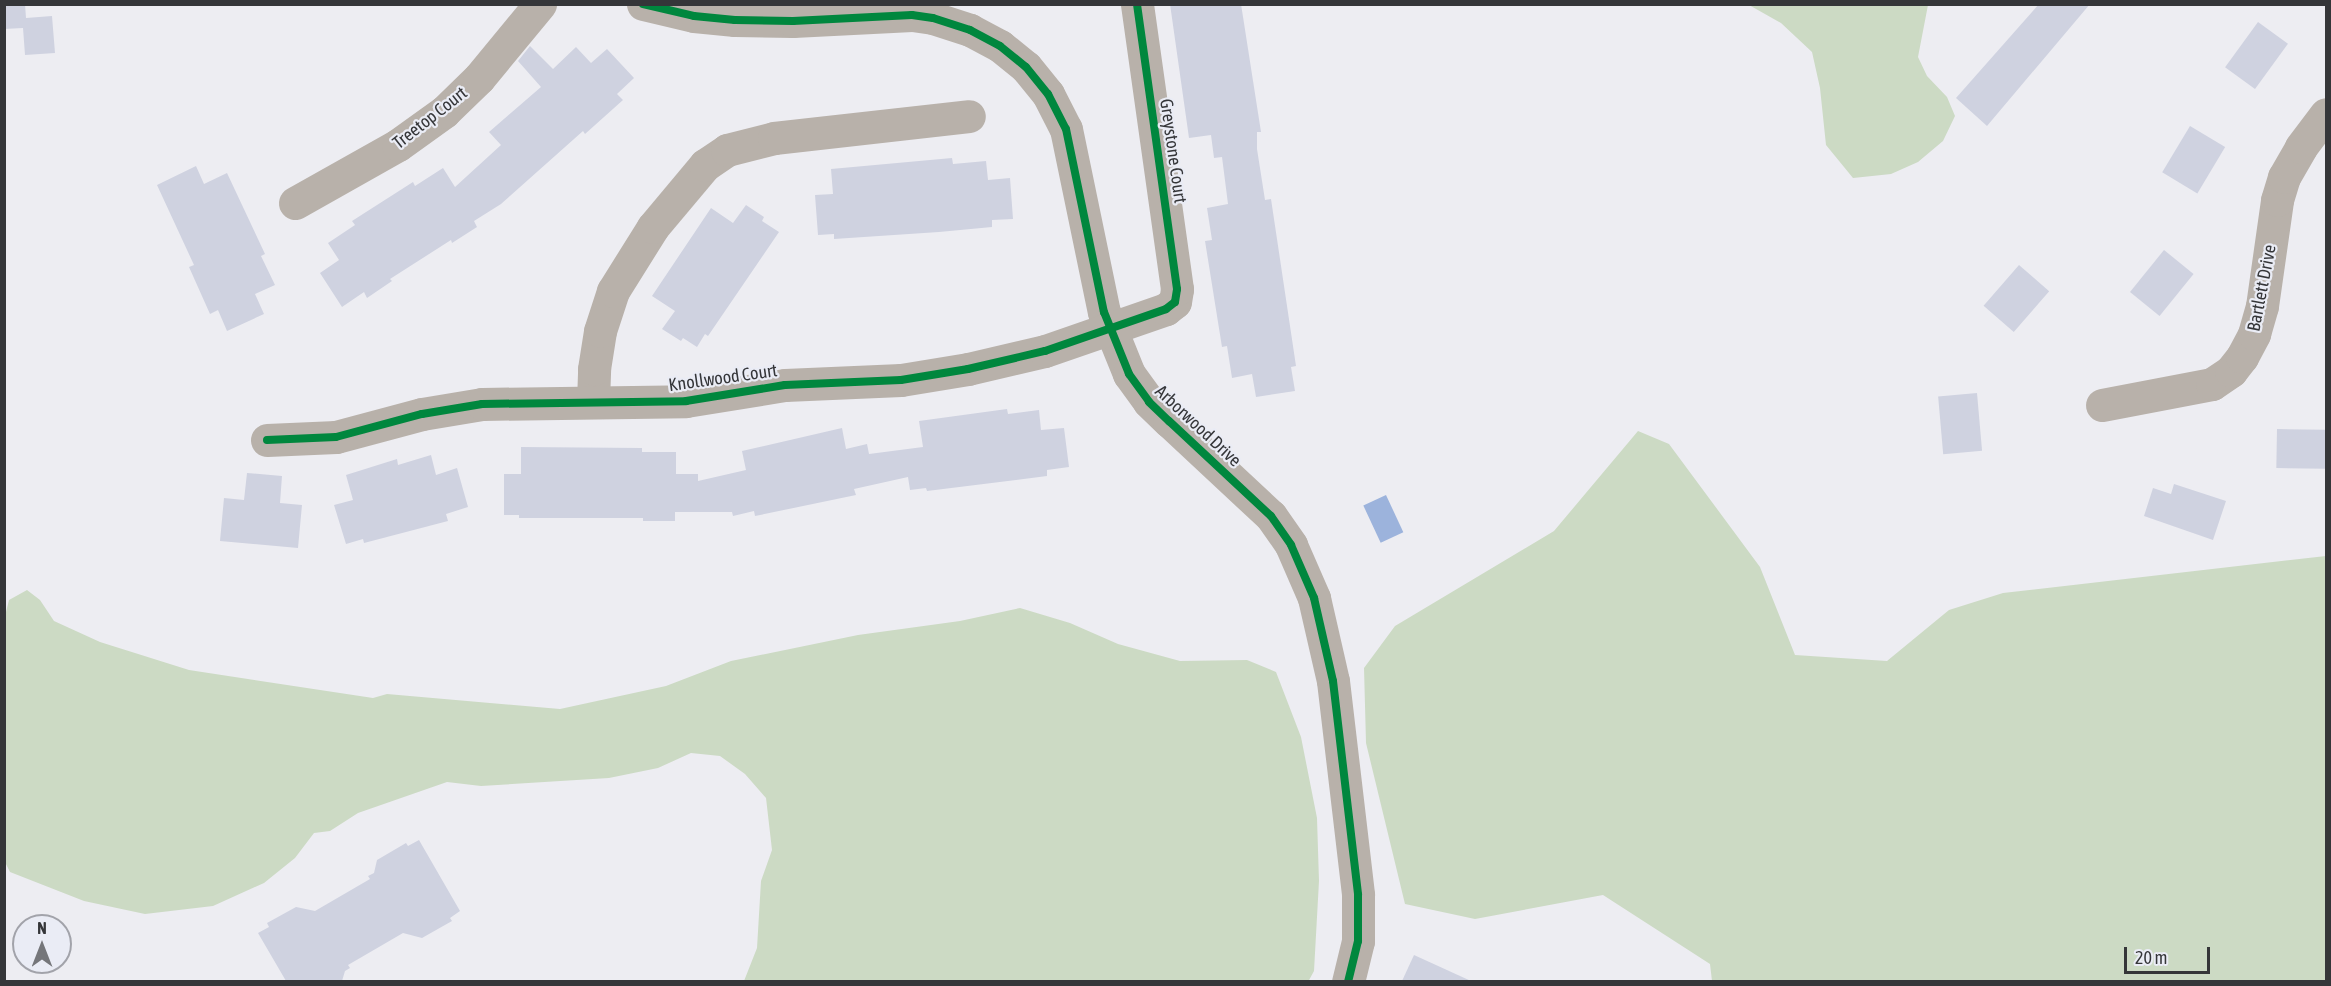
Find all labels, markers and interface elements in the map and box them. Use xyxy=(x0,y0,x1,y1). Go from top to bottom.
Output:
street label: Treetop Court xyxy=(389,82,471,154)
street label: Greystone Court xyxy=(1155,98,1191,204)
street label: Bartlett Drive xyxy=(2243,243,2281,333)
street label: Knollwood Court xyxy=(667,360,779,396)
street label: Arborwood Drive xyxy=(1150,381,1246,471)
north arrow xyxy=(12,914,72,974)
text: N xyxy=(37,919,47,937)
scale bar xyxy=(2127,935,2212,973)
text: 20 m xyxy=(2135,947,2167,968)

